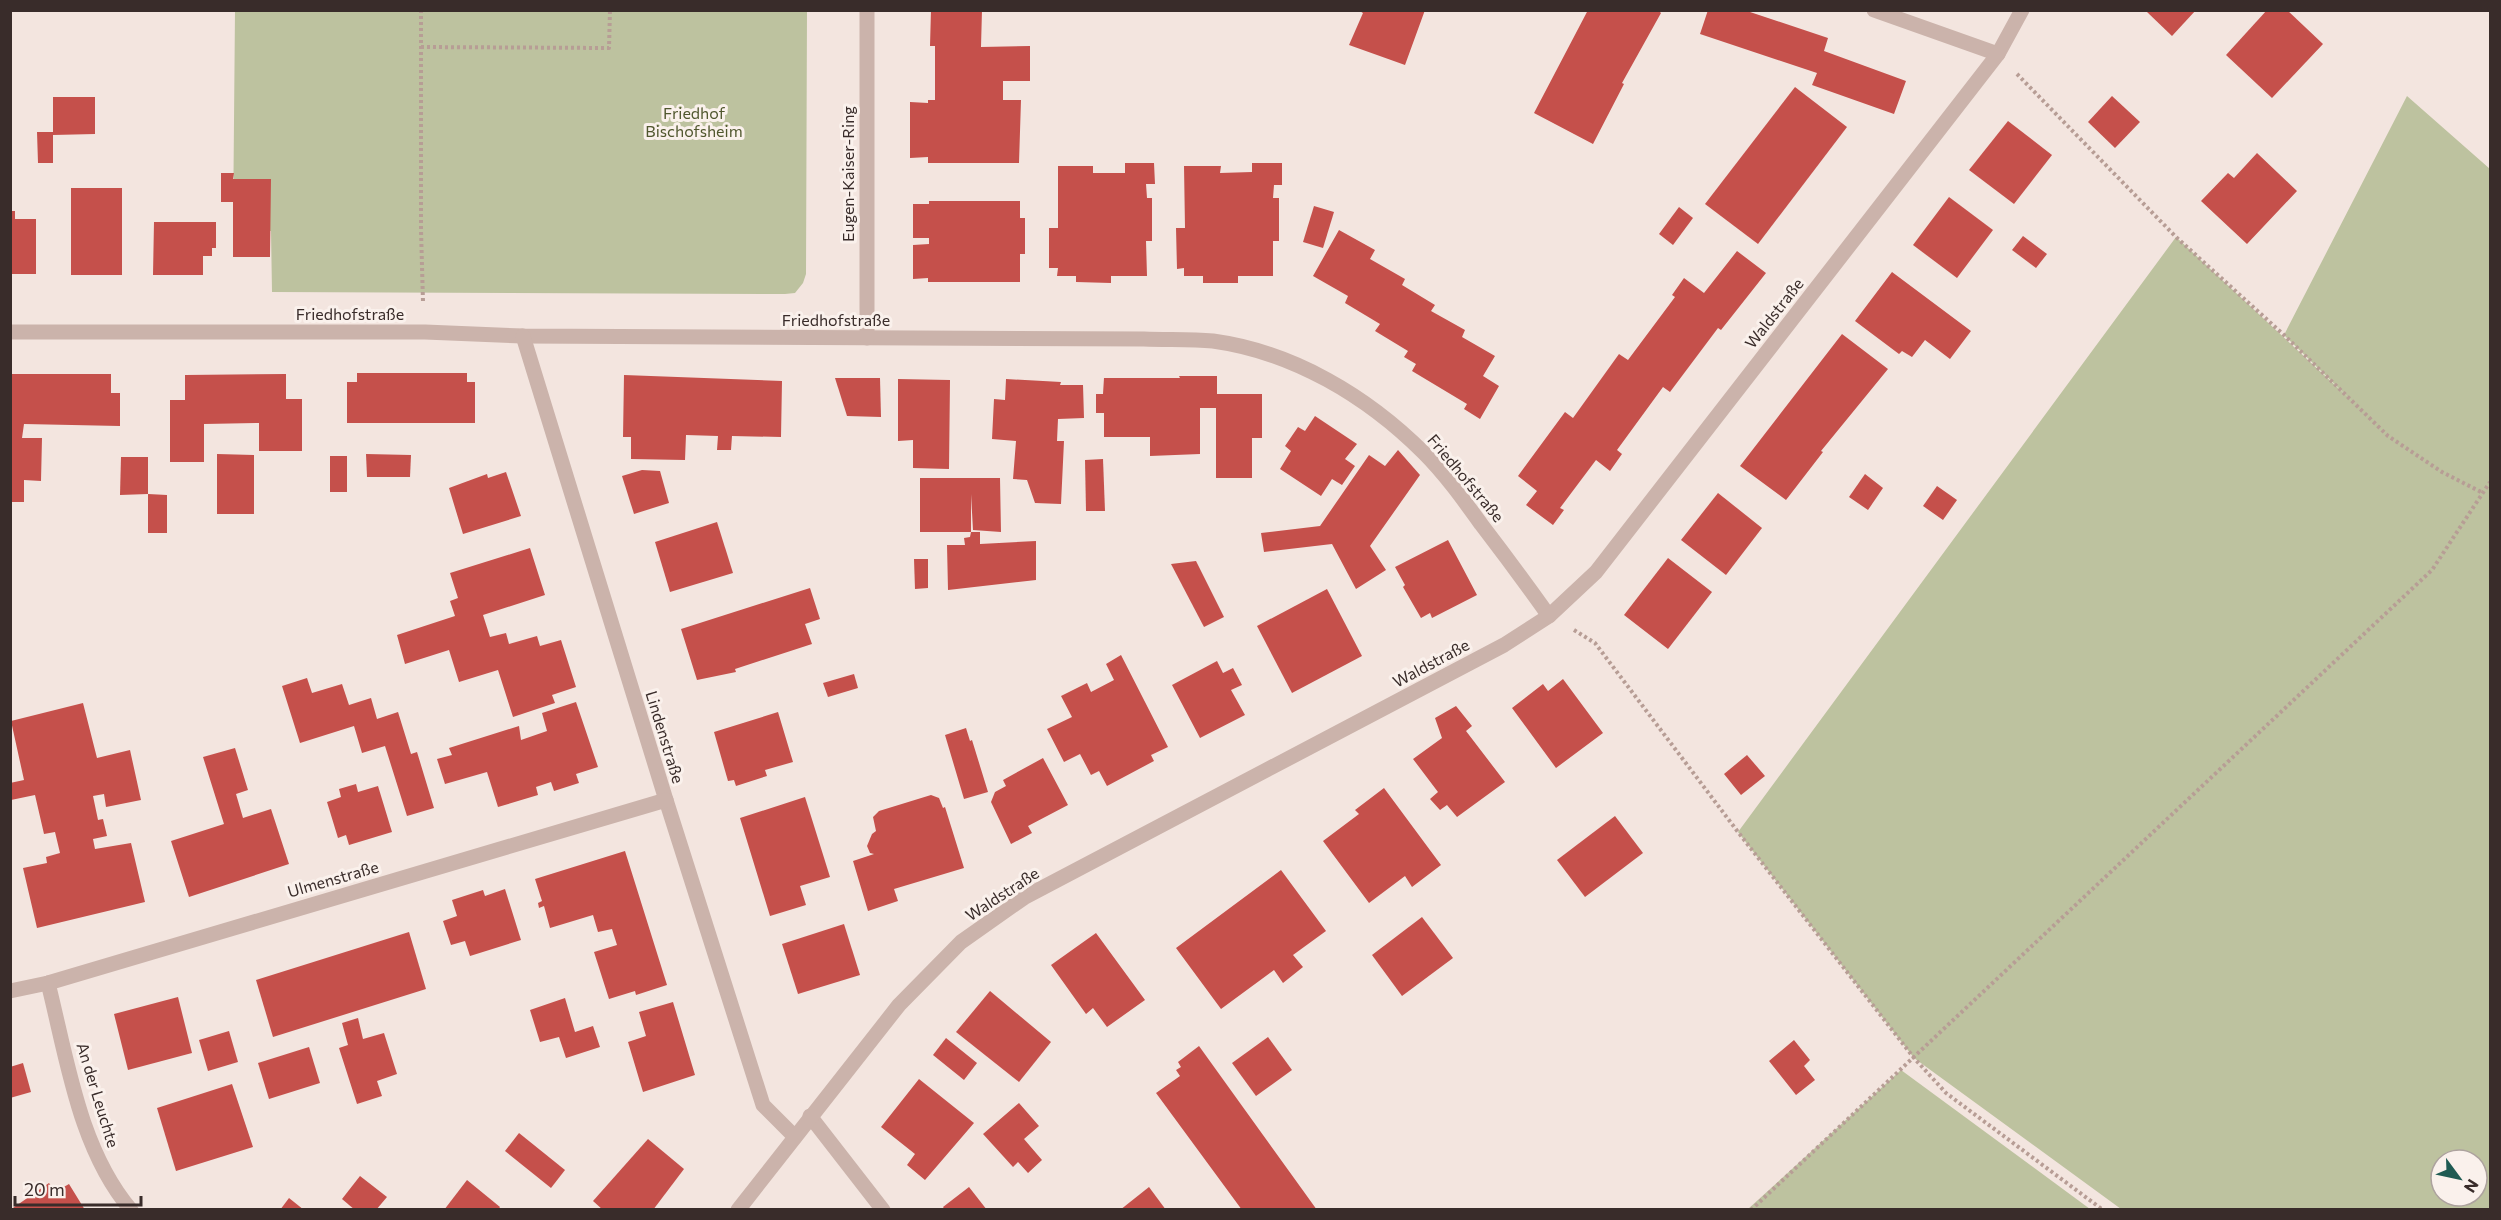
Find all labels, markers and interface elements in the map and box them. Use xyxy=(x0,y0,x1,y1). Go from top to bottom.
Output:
park label: Friedhof Bischofsheim xyxy=(645,103,743,140)
street label: Eugen-Kaiser-Ring xyxy=(838,106,857,242)
street label: Waldstraße xyxy=(1740,274,1807,352)
street label: Friedhofstraße xyxy=(296,304,404,323)
street label: Friedhofstraße xyxy=(782,310,890,329)
street label: Friedhofstraße xyxy=(1424,430,1508,525)
street label: Waldstraße xyxy=(1389,635,1472,691)
street label: Lindenstraße xyxy=(642,688,689,785)
street label: Ulmenstraße xyxy=(285,856,381,901)
street label: Waldstraße xyxy=(961,863,1042,924)
street label: An der Leuchte xyxy=(73,1040,123,1150)
north arrow xyxy=(2429,1148,2489,1208)
scale bar xyxy=(15,1169,141,1207)
text: N xyxy=(2461,1176,2483,1197)
text: 20 m xyxy=(24,1178,65,1200)

